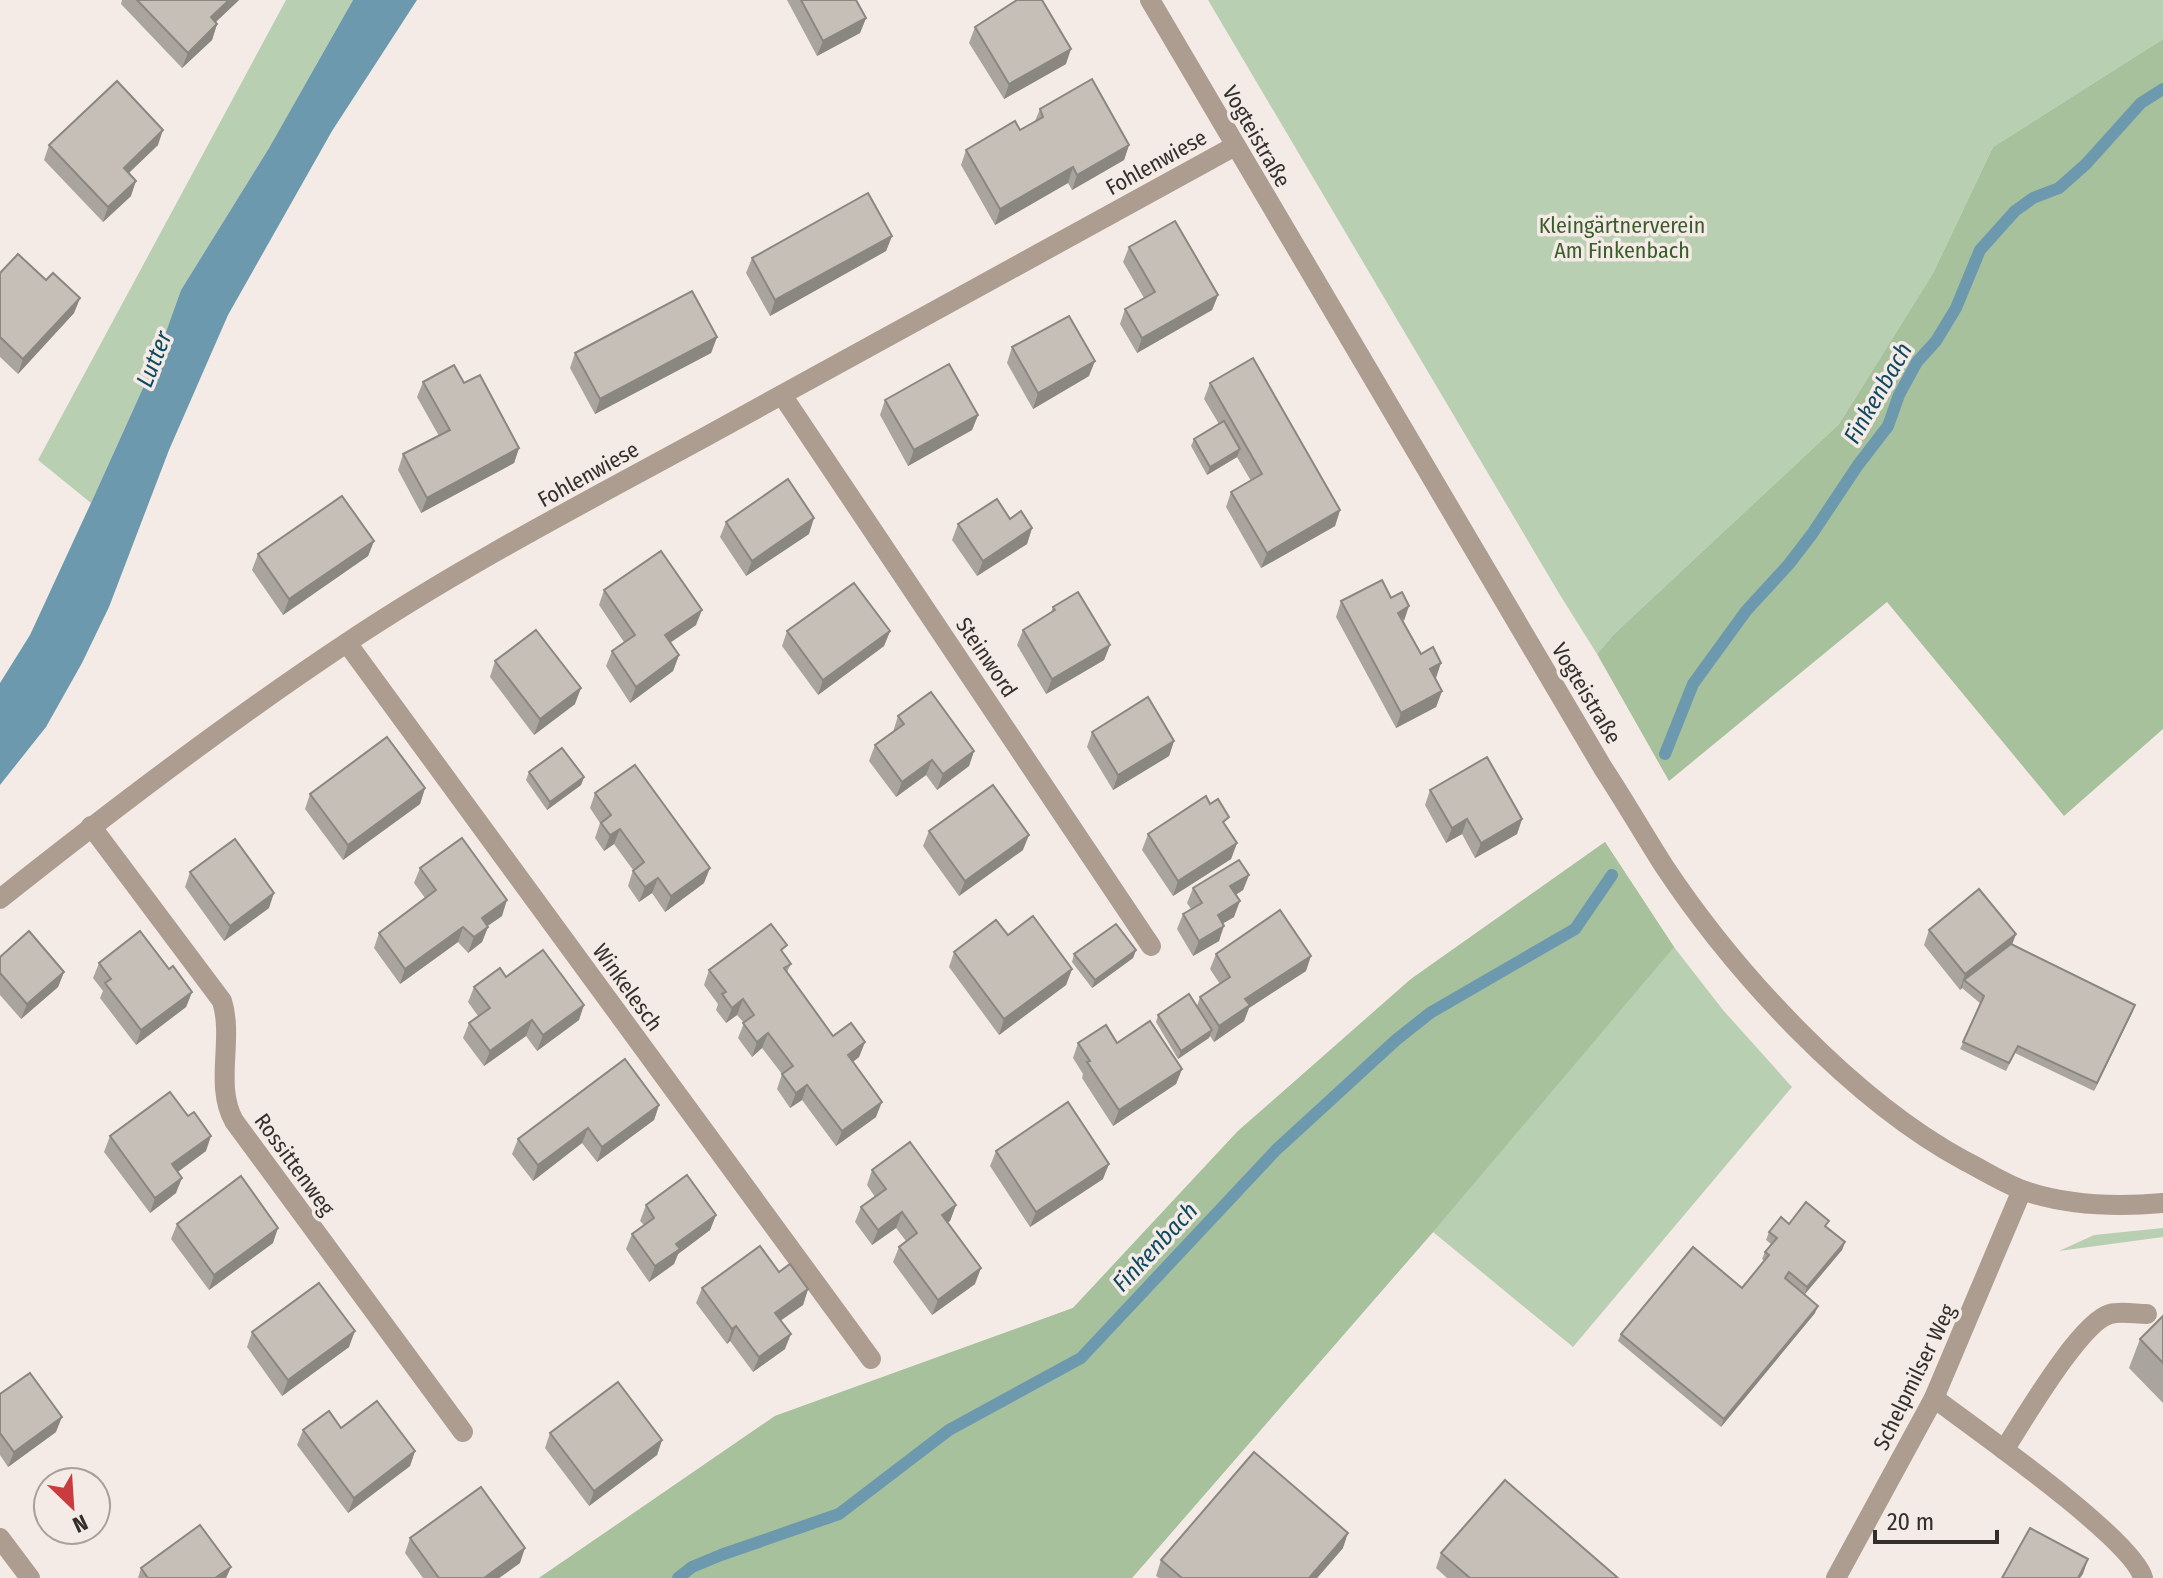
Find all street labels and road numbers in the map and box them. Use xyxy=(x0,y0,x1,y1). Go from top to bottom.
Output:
street label: Vogteistraße xyxy=(1217,81,1296,192)
street label: Fohlenwiese xyxy=(1101,124,1211,201)
street label: Fohlenwiese xyxy=(533,436,643,513)
street label: Steinword xyxy=(950,612,1023,702)
street label: Vogteistraße xyxy=(1546,638,1627,749)
street label: Winkelesch xyxy=(587,938,668,1036)
street label: Rossittenweg xyxy=(249,1108,341,1221)
street label: Schelpmilser Weg xyxy=(1867,1299,1962,1455)

